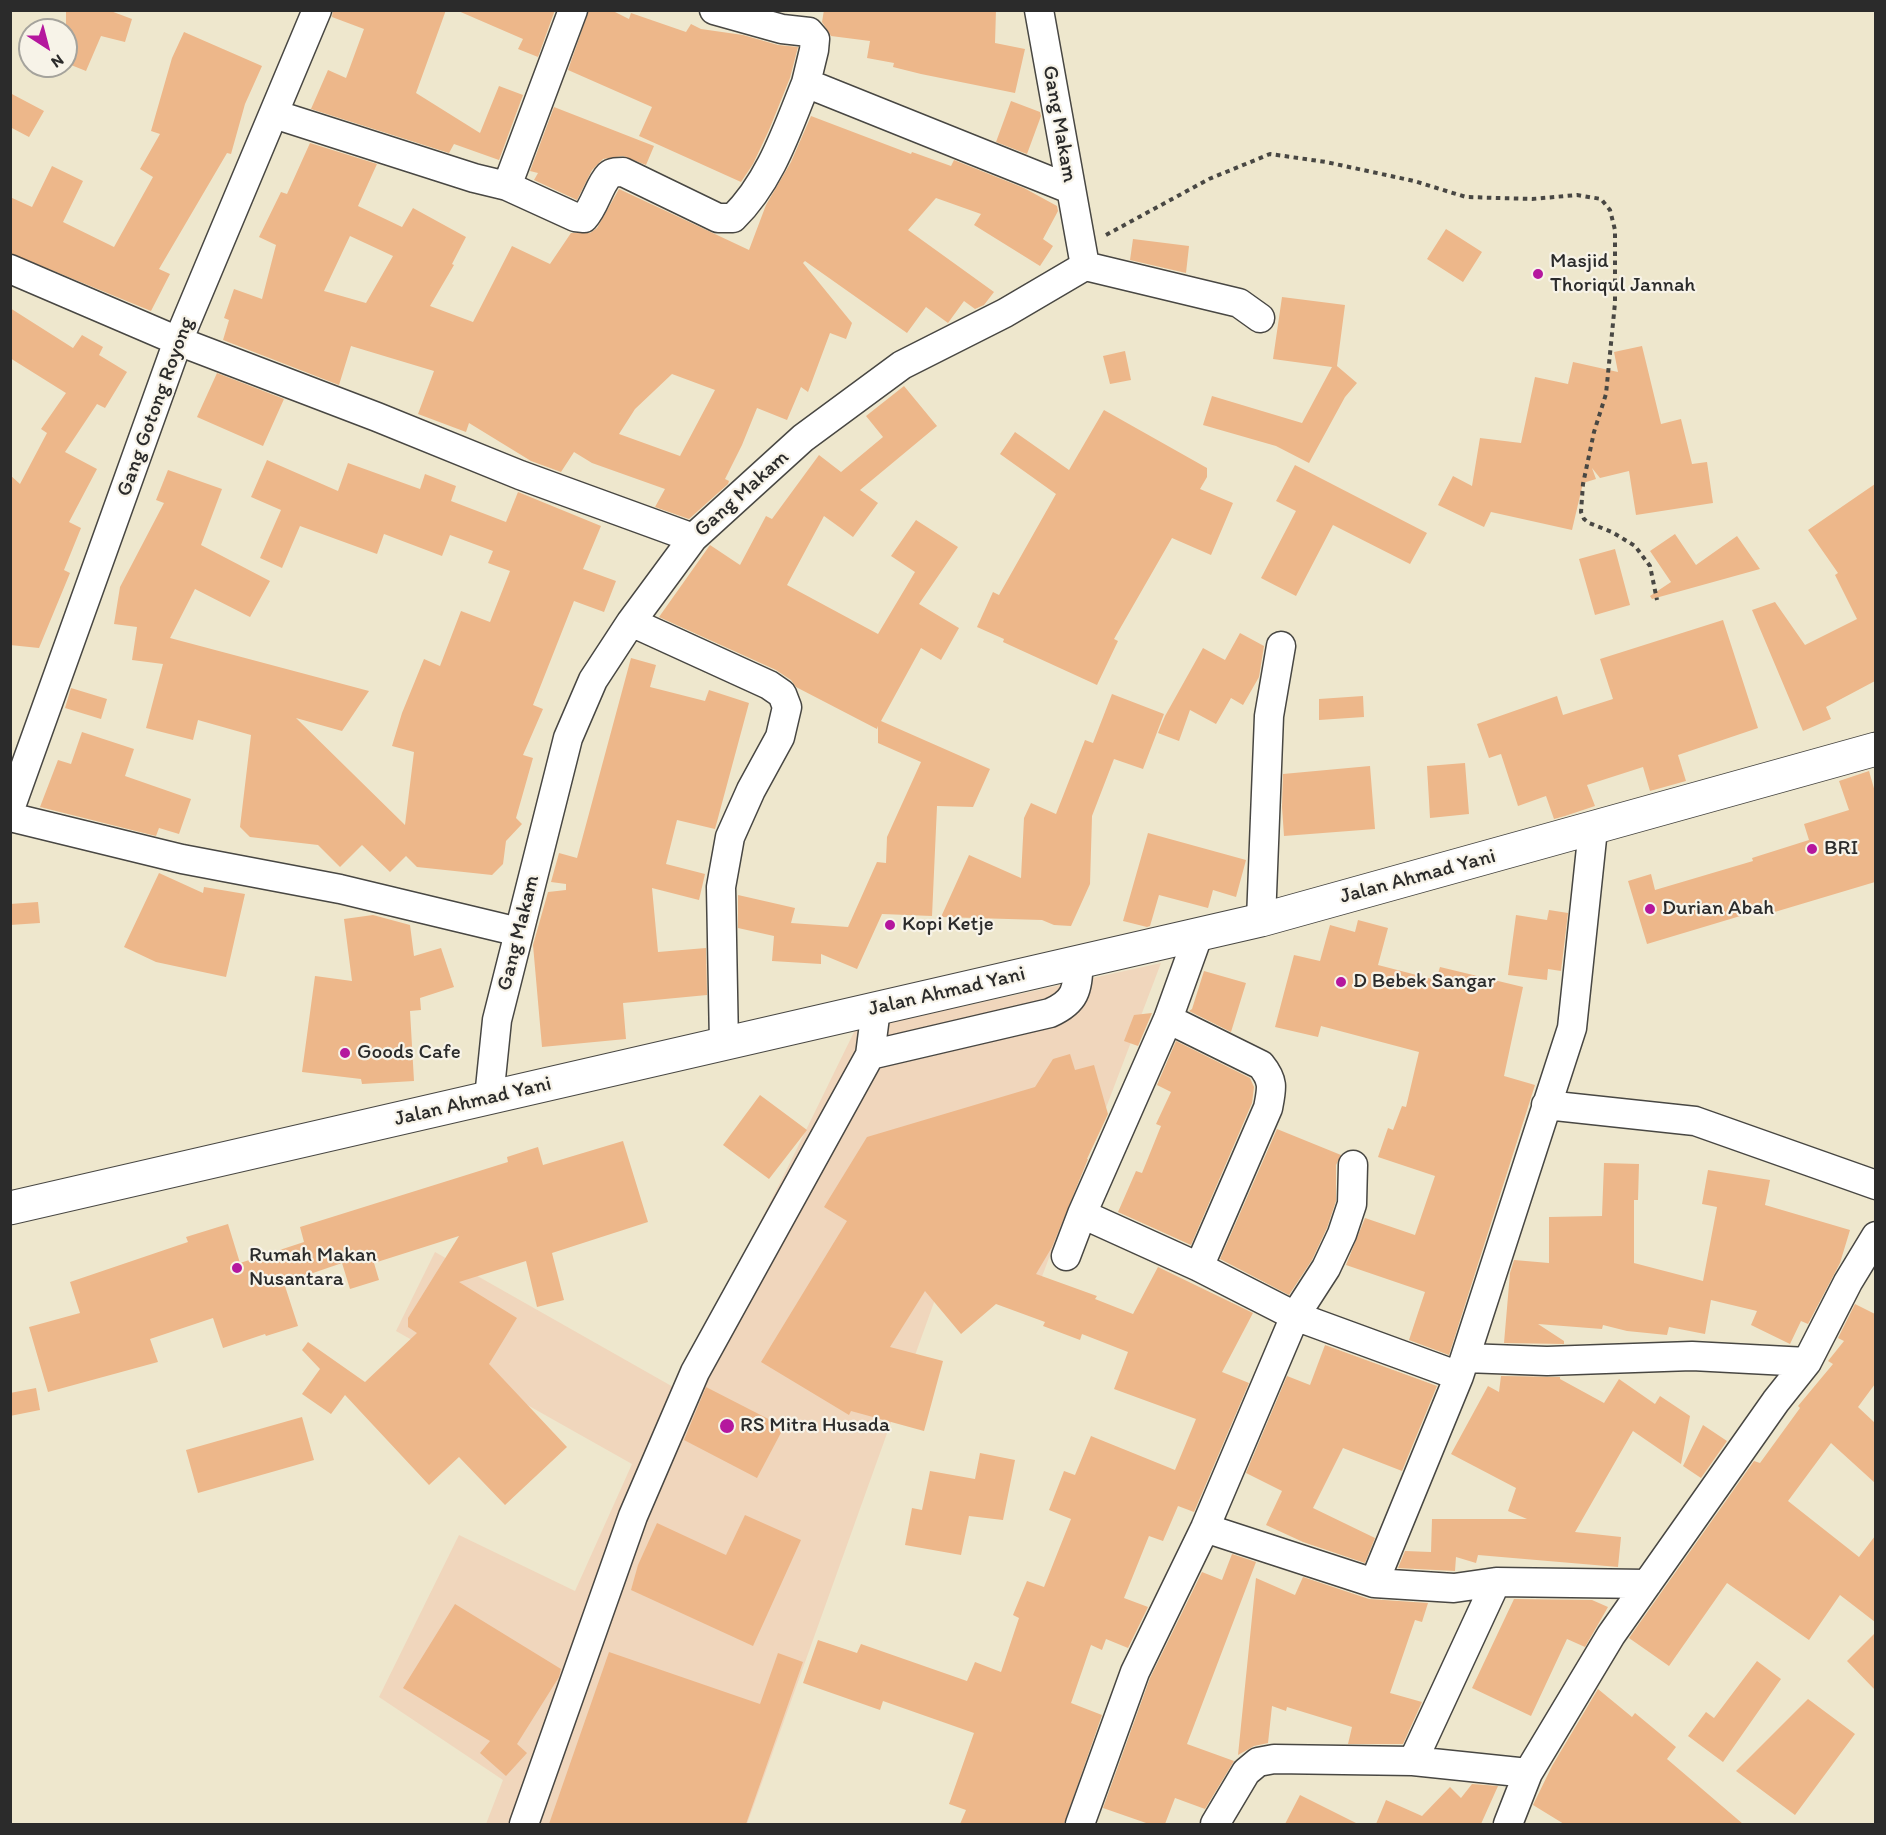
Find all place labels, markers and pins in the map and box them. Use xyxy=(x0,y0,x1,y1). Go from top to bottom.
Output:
place label: Masjid Thoriqul Jannah xyxy=(1550,249,1696,299)
marker: Masjid Thoriqul Jannah xyxy=(1531,267,1545,281)
place label: BRI xyxy=(1824,836,1858,862)
marker: BRI xyxy=(1805,842,1819,856)
place label: Durian Abah xyxy=(1662,896,1774,922)
marker: Durian Abah xyxy=(1643,902,1657,916)
place label: Kopi Ketje xyxy=(902,912,994,938)
marker: Kopi Ketje xyxy=(883,918,897,932)
place label: D Bebek Sangar xyxy=(1353,969,1495,995)
marker: D Bebek Sangar xyxy=(1334,975,1348,989)
place label: Goods Cafe xyxy=(357,1040,461,1066)
marker: Goods Cafe xyxy=(338,1046,352,1060)
place label: Rumah Makan Nusantara xyxy=(249,1243,377,1293)
marker: Rumah Makan Nusantara xyxy=(230,1261,244,1275)
place label: RS Mitra Husada xyxy=(740,1413,890,1439)
marker: RS Mitra Husada xyxy=(718,1417,736,1435)

